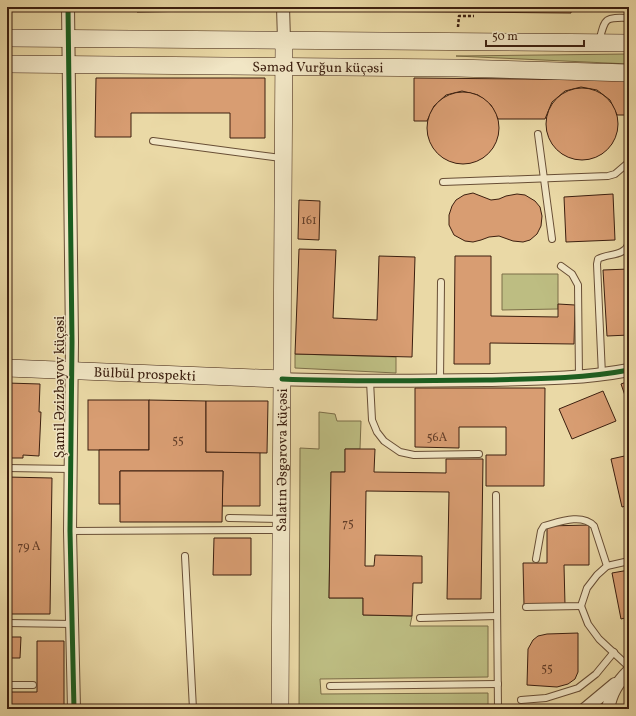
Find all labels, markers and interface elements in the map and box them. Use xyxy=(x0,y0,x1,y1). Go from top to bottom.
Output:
scale bar xyxy=(486,22,584,48)
text: 50 m xyxy=(492,29,518,45)
street label: Səməd Vurğun küçəsi xyxy=(252,58,384,78)
house number: 161 xyxy=(301,213,317,229)
street label: Şamil Əzizbəyov küçəsi xyxy=(51,316,70,458)
street label: Bülbül prospekti xyxy=(93,363,196,387)
street label: Salatın Əsgərova küçəsi xyxy=(273,388,293,532)
house number: 56A xyxy=(427,430,448,446)
house number: 55 xyxy=(172,433,184,449)
house number: 75 xyxy=(342,516,354,532)
house number: 79 A xyxy=(18,539,41,555)
house number: 55 xyxy=(541,661,553,677)

